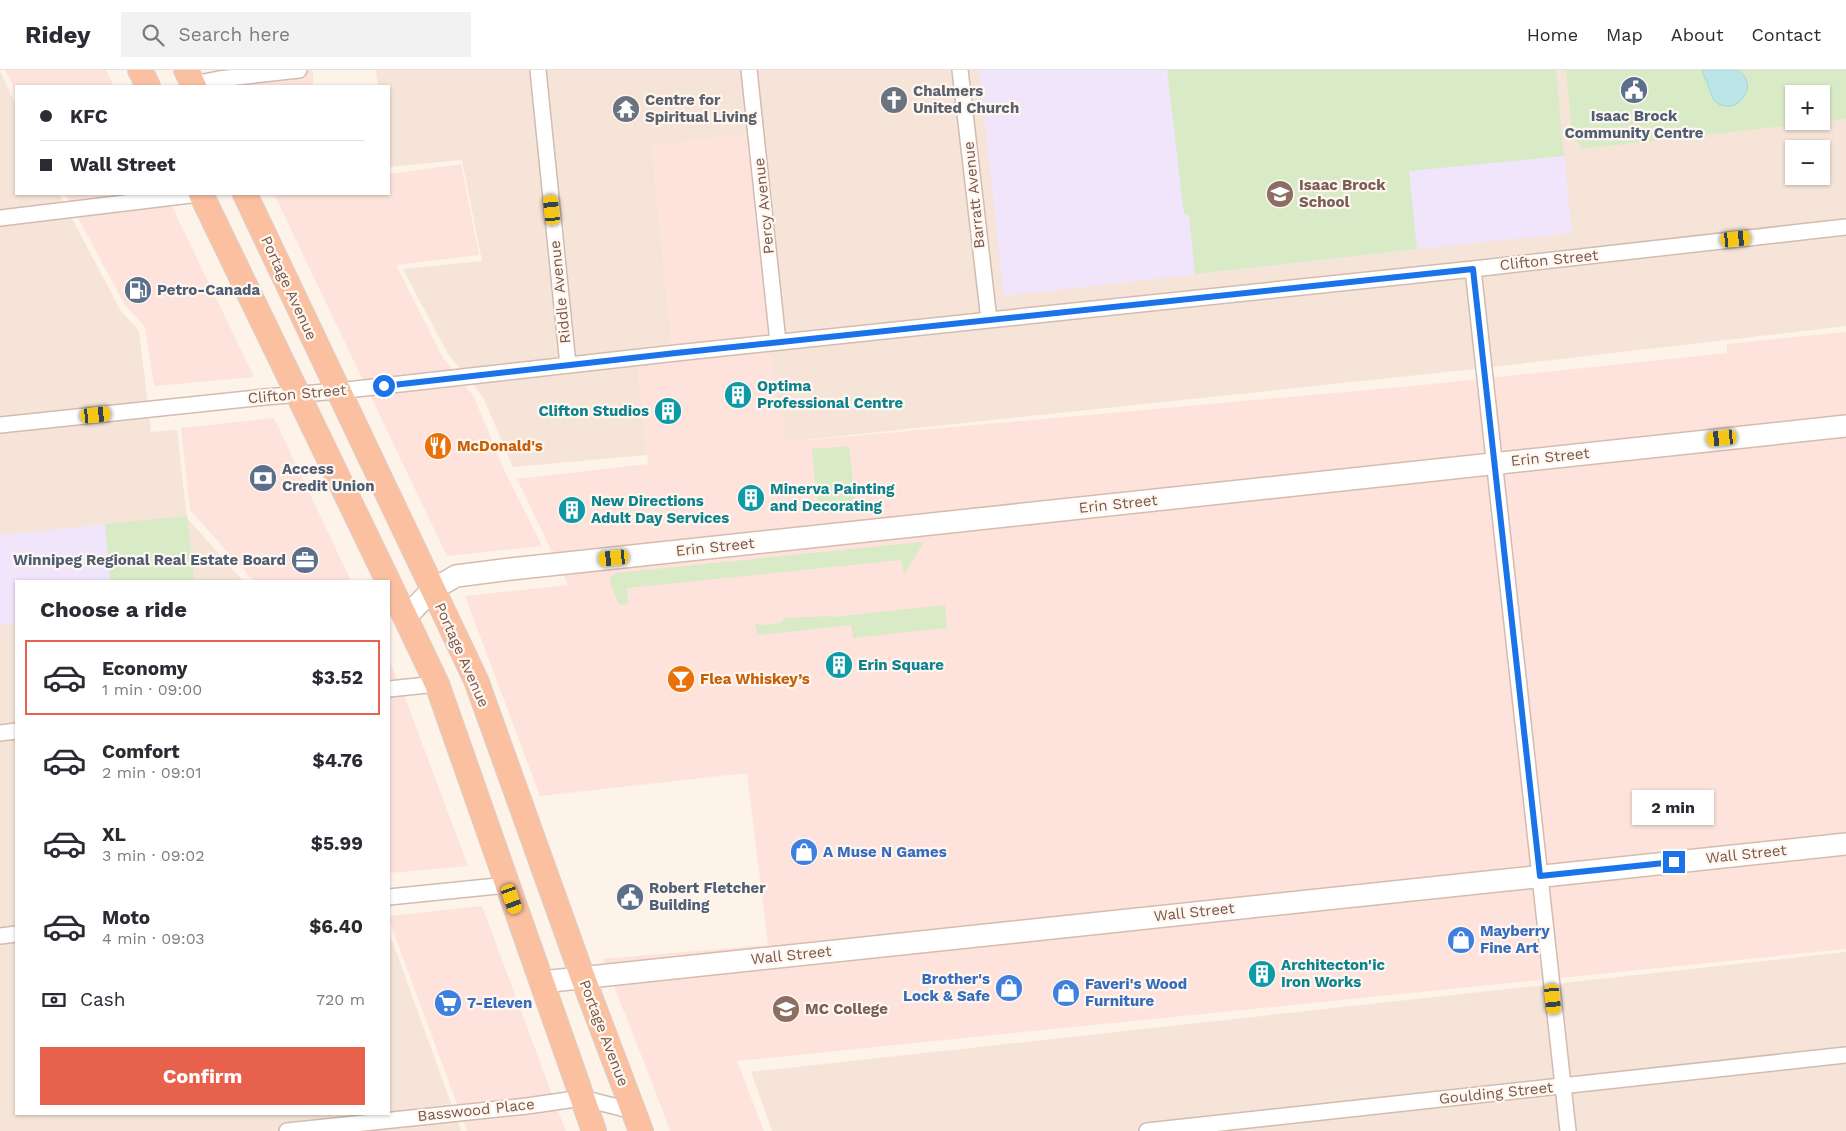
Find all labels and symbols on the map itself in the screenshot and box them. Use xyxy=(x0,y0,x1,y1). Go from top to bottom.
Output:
public building icon: Isaac Brock Community Centre xyxy=(1619,75,1649,105)
place label: Chalmers United Church xyxy=(913,82,1019,117)
church icon: Chalmers United Church xyxy=(879,85,909,115)
place label: Centre for Spiritual Living xyxy=(645,91,757,126)
temple icon: Centre for Spiritual Living xyxy=(611,94,641,124)
place label: Isaac Brock Community Centre xyxy=(1564,107,1704,142)
street label: Barratt Avenue xyxy=(959,141,989,249)
street label: Percy Avenue xyxy=(750,157,778,255)
place label: Isaac Brock School xyxy=(1299,176,1386,211)
school or university icon: Isaac Brock School xyxy=(1265,179,1295,209)
car xyxy=(542,194,561,226)
car xyxy=(1720,230,1751,248)
street label: Portage Avenue xyxy=(257,233,321,343)
street label: Riddle Avenue xyxy=(546,240,574,344)
street label: Clifton Street xyxy=(1499,246,1600,274)
fuel station icon: Petro-Canada xyxy=(123,275,153,305)
place label: Petro-Canada xyxy=(157,281,260,299)
route start xyxy=(373,375,395,397)
place label: Optima Professional Centre xyxy=(757,377,904,412)
building icon: Optima Professional Centre xyxy=(723,380,753,410)
street label: Clifton Street xyxy=(247,381,348,407)
building icon: Clifton Studios xyxy=(653,396,683,426)
place label: Clifton Studios xyxy=(538,402,649,420)
car xyxy=(80,406,111,424)
car xyxy=(1706,429,1737,447)
restaurant icon: McDonald's xyxy=(423,431,453,461)
place label: McDonald's xyxy=(457,437,543,455)
street label: Erin Street xyxy=(1510,444,1591,470)
place label: Access Credit Union xyxy=(282,460,374,495)
bank icon: Access Credit Union xyxy=(248,463,278,493)
place label: Minerva Painting and Decorating xyxy=(770,480,895,515)
building icon: Minerva Painting and Decorating xyxy=(736,483,766,513)
street label: Erin Street xyxy=(1078,491,1159,517)
place label: New Directions Adult Day Services xyxy=(591,492,729,527)
building icon: New Directions Adult Day Services xyxy=(557,495,587,525)
street label: Erin Street xyxy=(675,534,756,560)
office icon: Winnipeg Regional Real Estate Board xyxy=(290,545,320,575)
car xyxy=(598,549,629,567)
place label: Winnipeg Regional Real Estate Board xyxy=(13,551,286,569)
street label: Portage Avenue xyxy=(431,600,493,710)
building icon: Erin Square xyxy=(824,650,854,680)
place label: Erin Square xyxy=(858,656,944,674)
bar icon: Flea Whiskey’s xyxy=(666,664,696,694)
place label: Flea Whiskey’s xyxy=(700,670,810,688)
callout: 2 min xyxy=(1633,790,1715,824)
shop icon: A Muse N Games xyxy=(789,837,819,867)
street label: Wall Street xyxy=(1705,841,1788,867)
place label: A Muse N Games xyxy=(823,843,947,861)
route end xyxy=(1663,851,1685,873)
place label: Robert Fletcher Building xyxy=(649,879,766,914)
car xyxy=(499,882,524,916)
public building icon: Robert Fletcher Building xyxy=(615,882,645,912)
street label: Wall Street xyxy=(1153,899,1236,925)
place label: Mayberry Fine Art xyxy=(1480,922,1550,957)
shop icon: Mayberry Fine Art xyxy=(1446,925,1476,955)
street label: Wall Street xyxy=(750,942,833,968)
place label: Architecton'ic Iron Works xyxy=(1281,956,1386,991)
building icon: Architecton'ic Iron Works xyxy=(1247,959,1277,989)
place label: Brother's Lock & Safe xyxy=(903,970,990,1005)
shop icon: Brother's Lock & Safe xyxy=(994,973,1024,1003)
place label: Faveri's Wood Furniture xyxy=(1085,975,1187,1010)
street label: Portage Avenue xyxy=(575,977,633,1089)
shop icon: Faveri's Wood Furniture xyxy=(1051,978,1081,1008)
car xyxy=(1543,983,1562,1015)
supermarket icon: 7-Eleven xyxy=(433,988,463,1018)
place label: 7-Eleven xyxy=(467,994,532,1012)
school or university icon: MC College xyxy=(771,994,801,1024)
place label: MC College xyxy=(805,1000,888,1018)
street label: Goulding Street xyxy=(1438,1078,1555,1108)
street label: Basswood Place xyxy=(416,1095,536,1125)

